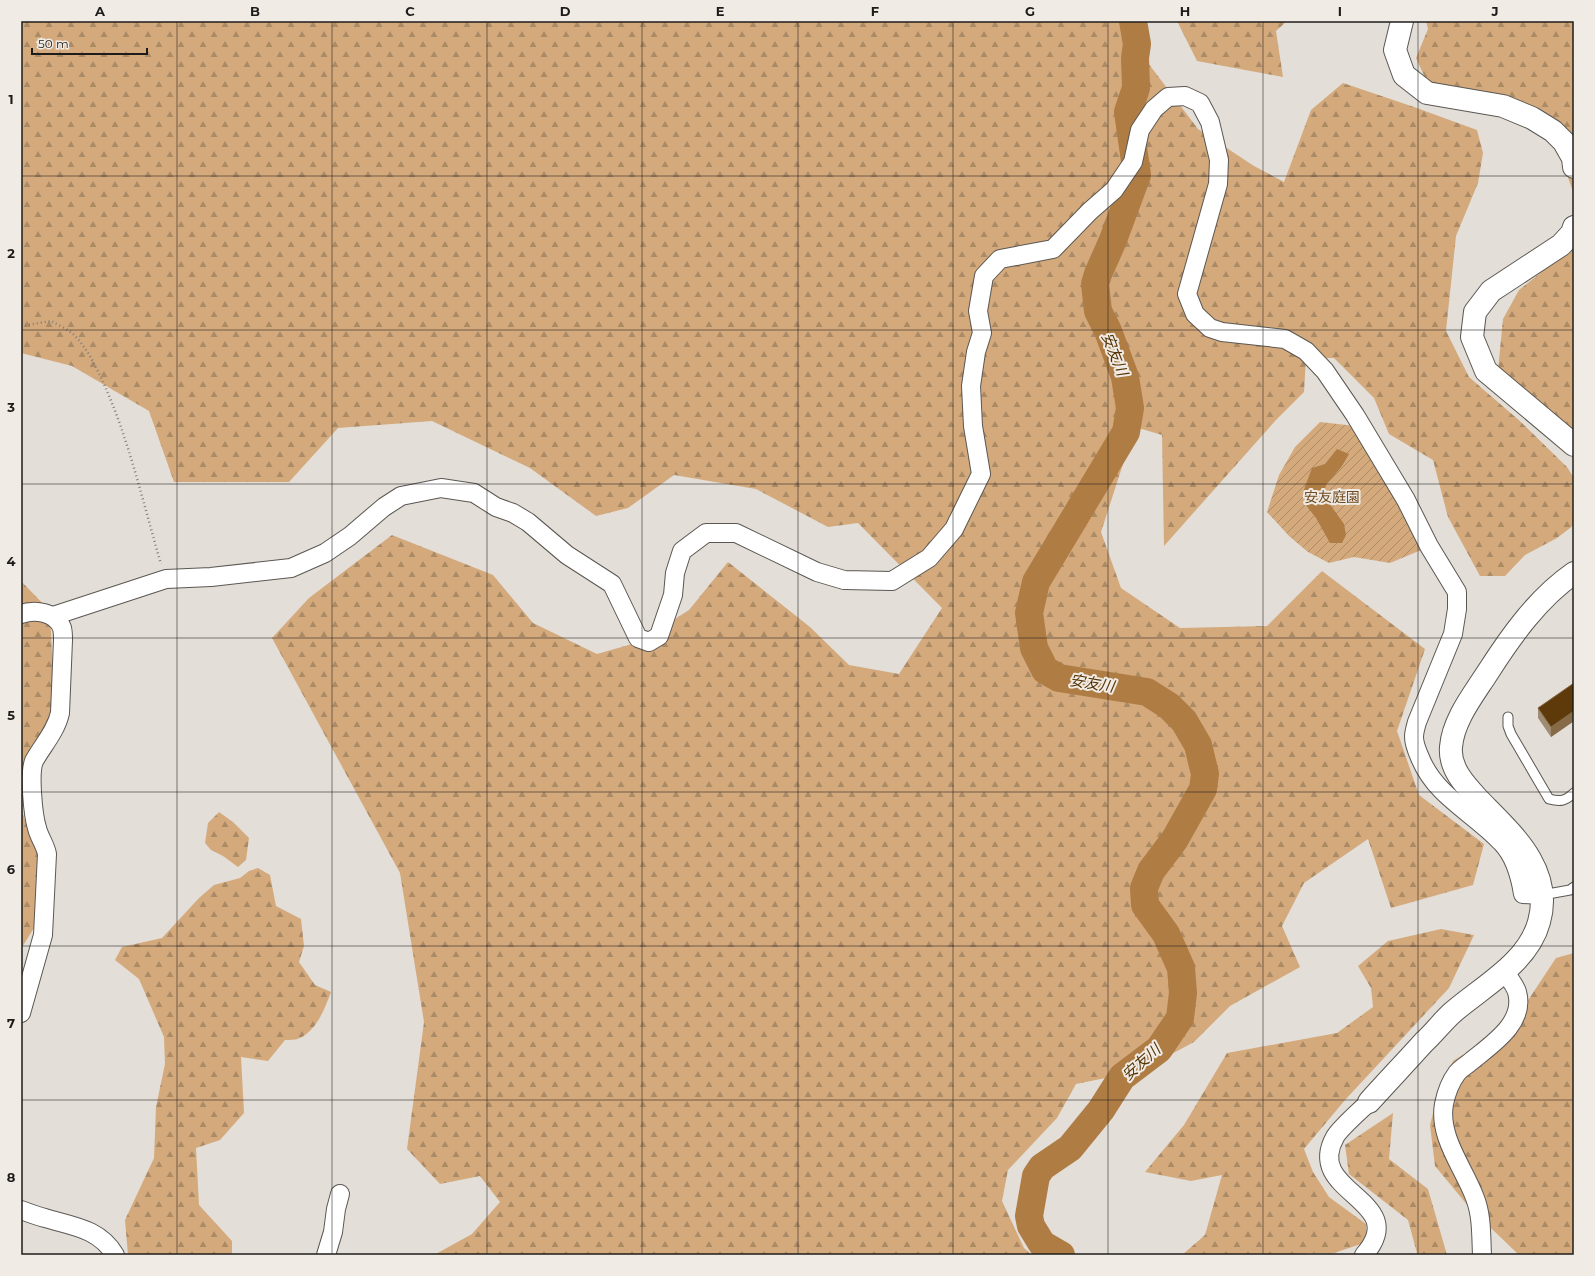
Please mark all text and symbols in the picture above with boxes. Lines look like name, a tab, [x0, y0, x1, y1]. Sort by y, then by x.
text: A	[94, 3, 106, 19]
text: B	[250, 3, 260, 19]
text: C	[405, 3, 415, 19]
text: D	[560, 3, 571, 19]
text: E	[716, 3, 725, 19]
text: F	[871, 3, 879, 19]
text: G	[1025, 3, 1035, 19]
text: H	[1180, 3, 1190, 19]
text: I	[1338, 3, 1342, 19]
text: J	[1490, 3, 1499, 19]
scale bar	[32, 30, 147, 56]
text: 50 m	[38, 36, 69, 51]
text: 1	[8, 91, 14, 107]
text: 2	[7, 245, 15, 261]
water label: 安友川	[1098, 330, 1133, 380]
text: 3	[6, 399, 15, 415]
park label: 安友庭園	[1304, 488, 1360, 506]
text: 4	[7, 553, 16, 569]
water label: 安友川	[1068, 670, 1118, 696]
text: 5	[7, 707, 15, 723]
text: 6	[7, 861, 16, 877]
text: 7	[7, 1015, 15, 1031]
water label: 安友川	[1118, 1039, 1166, 1084]
text: 8	[7, 1169, 16, 1185]

